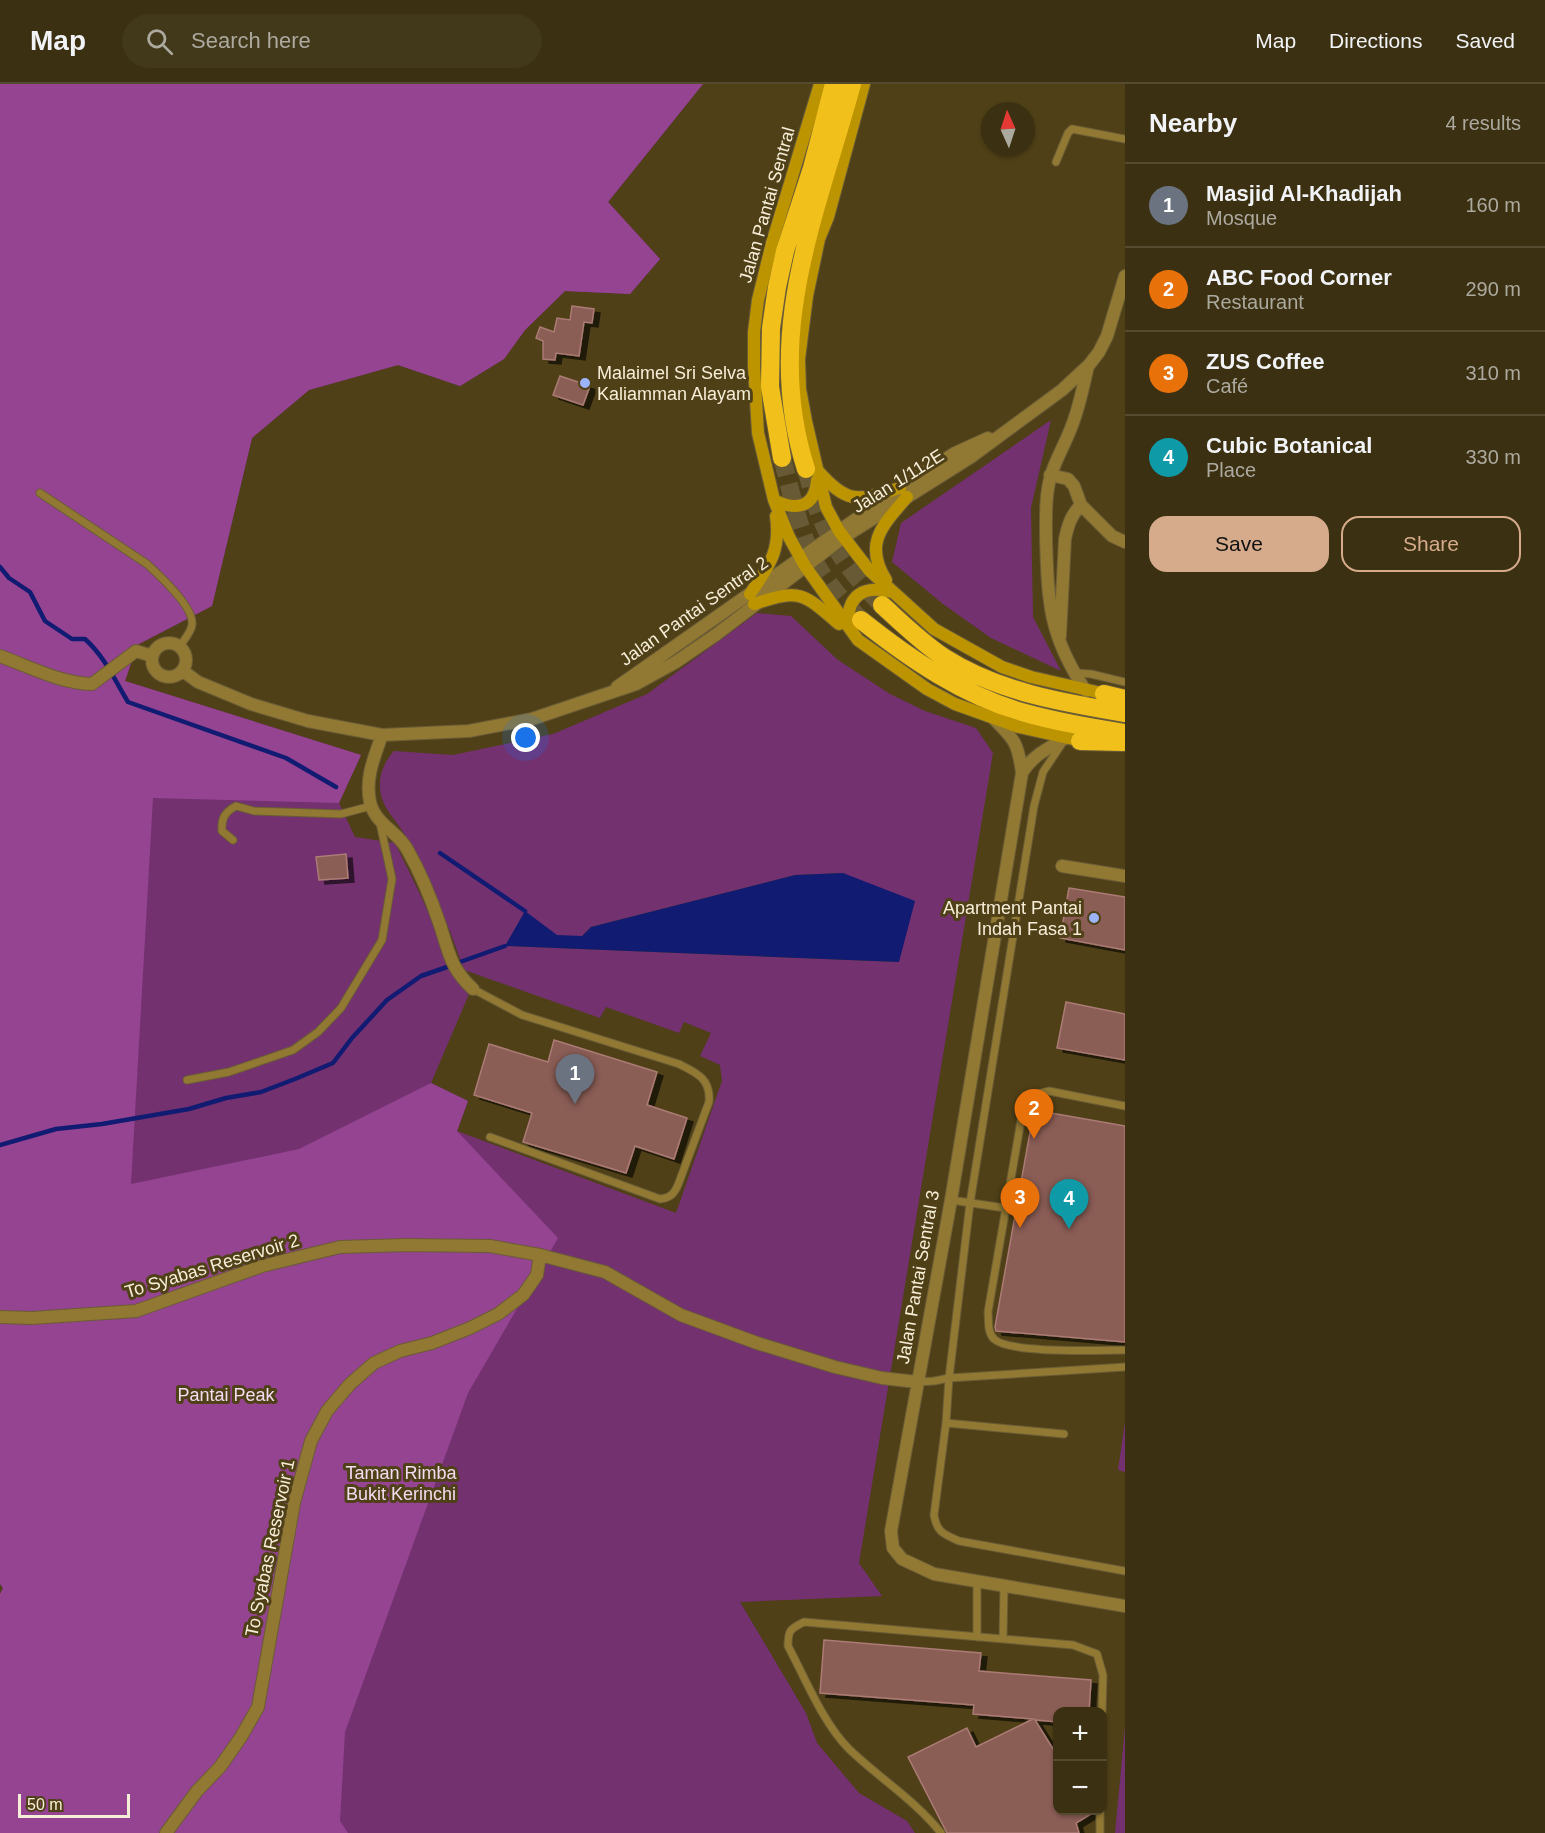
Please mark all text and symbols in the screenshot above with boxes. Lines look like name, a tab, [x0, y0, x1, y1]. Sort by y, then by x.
search box	[122, 14, 542, 68]
text: Map	[30, 25, 86, 56]
icon: search	[143, 25, 176, 58]
text: Search here	[191, 28, 311, 53]
text: Map	[1255, 29, 1296, 52]
text: Directions	[1329, 29, 1422, 52]
text: Saved	[1455, 29, 1515, 52]
north arrow	[981, 102, 1035, 156]
text: Nearby	[1149, 108, 1237, 138]
text: 4 results	[1445, 112, 1521, 134]
street label: Jalan Pantai Sentral	[735, 125, 799, 285]
text: Masjid Al-Khadijah	[1206, 181, 1402, 206]
text: 1	[1163, 194, 1174, 216]
text: 160 m	[1465, 194, 1521, 216]
text: Mosque	[1206, 207, 1277, 229]
text: ABC Food Corner	[1206, 265, 1392, 290]
text: 2	[1163, 278, 1174, 300]
text: 290 m	[1465, 278, 1521, 300]
text: Restaurant	[1206, 291, 1304, 313]
text: ZUS Coffee	[1206, 349, 1325, 374]
text: 3	[1163, 362, 1174, 384]
text: 310 m	[1465, 362, 1521, 384]
place label: Malaimel Sri Selva Kaliamman Alayam	[597, 363, 751, 404]
text: Café	[1206, 375, 1248, 397]
marker: Malaimel Sri Selva Kaliamman Alayam	[578, 376, 592, 390]
text: Cubic Botanical	[1206, 433, 1372, 458]
street label: Jalan 1/112E	[849, 445, 947, 517]
text: 4	[1163, 446, 1174, 468]
text: 330 m	[1465, 446, 1521, 468]
text: Place	[1206, 459, 1256, 481]
button: Save	[1149, 516, 1329, 572]
button: Share	[1341, 516, 1521, 572]
street label: Jalan Pantai Sentral 2	[616, 552, 772, 670]
your location	[511, 723, 540, 752]
place label: Apartment Pantai Indah Fasa 1	[943, 898, 1082, 939]
marker: Apartment Pantai Indah Fasa 1	[1087, 911, 1101, 925]
pin: 1	[556, 1054, 594, 1104]
pin: 2	[1014, 1090, 1054, 1139]
pin: 3	[1000, 1178, 1040, 1228]
pin: 4	[1050, 1180, 1088, 1229]
street label: Jalan Pantai Sentral 3	[893, 1189, 943, 1365]
street label: To Syabas Reservoir 2	[122, 1230, 302, 1302]
park label: Pantai Peak	[177, 1385, 276, 1405]
street label: To Syabas Reservoir 1	[241, 1457, 299, 1639]
park label: Taman Rimba Bukit Kerinchi	[345, 1463, 458, 1504]
map controls	[1053, 1707, 1107, 1815]
button: +	[1053, 1707, 1107, 1761]
button: −	[1053, 1761, 1107, 1815]
scale bar	[18, 1791, 130, 1818]
text: 50 m	[27, 1796, 63, 1813]

